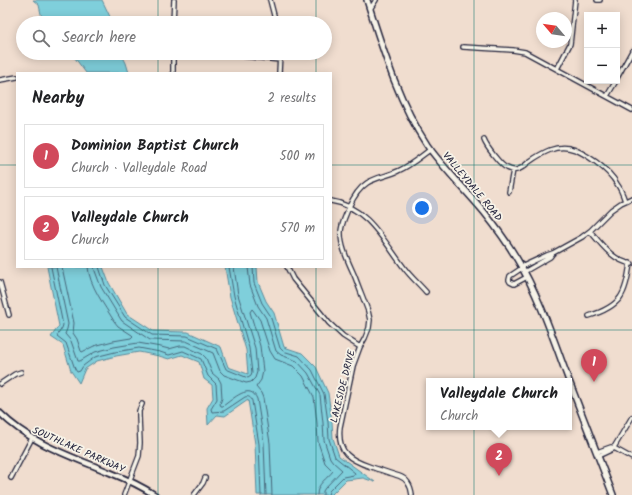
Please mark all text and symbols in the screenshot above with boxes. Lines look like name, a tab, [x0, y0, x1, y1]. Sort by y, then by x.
north arrow	[536, 12, 572, 48]
map controls	[584, 12, 620, 84]
button: +	[584, 12, 620, 48]
search box	[16, 16, 332, 60]
text: Search here	[62, 26, 136, 50]
icon: search	[30, 27, 52, 49]
button: −	[584, 48, 620, 84]
text: Nearby	[32, 85, 84, 112]
text: 2 results	[268, 88, 316, 109]
text: Dominion Baptist Church	[71, 134, 239, 158]
text: 1	[44, 146, 48, 167]
text: 500 m	[279, 146, 315, 167]
street label: VALLEYDALE ROAD	[438, 148, 506, 225]
text: Church · Valleydale Road	[71, 158, 207, 179]
your location	[412, 198, 432, 218]
text: Valleydale Church	[71, 206, 189, 230]
text: 2	[42, 218, 50, 239]
text: 570 m	[280, 218, 315, 239]
text: Church	[71, 230, 109, 251]
street label: LAKESIDE DRIVE	[326, 347, 360, 424]
pin: 1	[581, 349, 607, 382]
popup	[426, 378, 572, 430]
text: Valleydale Church	[440, 382, 558, 406]
text: Church	[440, 406, 478, 427]
street label: SOUTHLAKE PARKWAY	[30, 422, 129, 478]
pin: 2	[486, 443, 512, 476]

